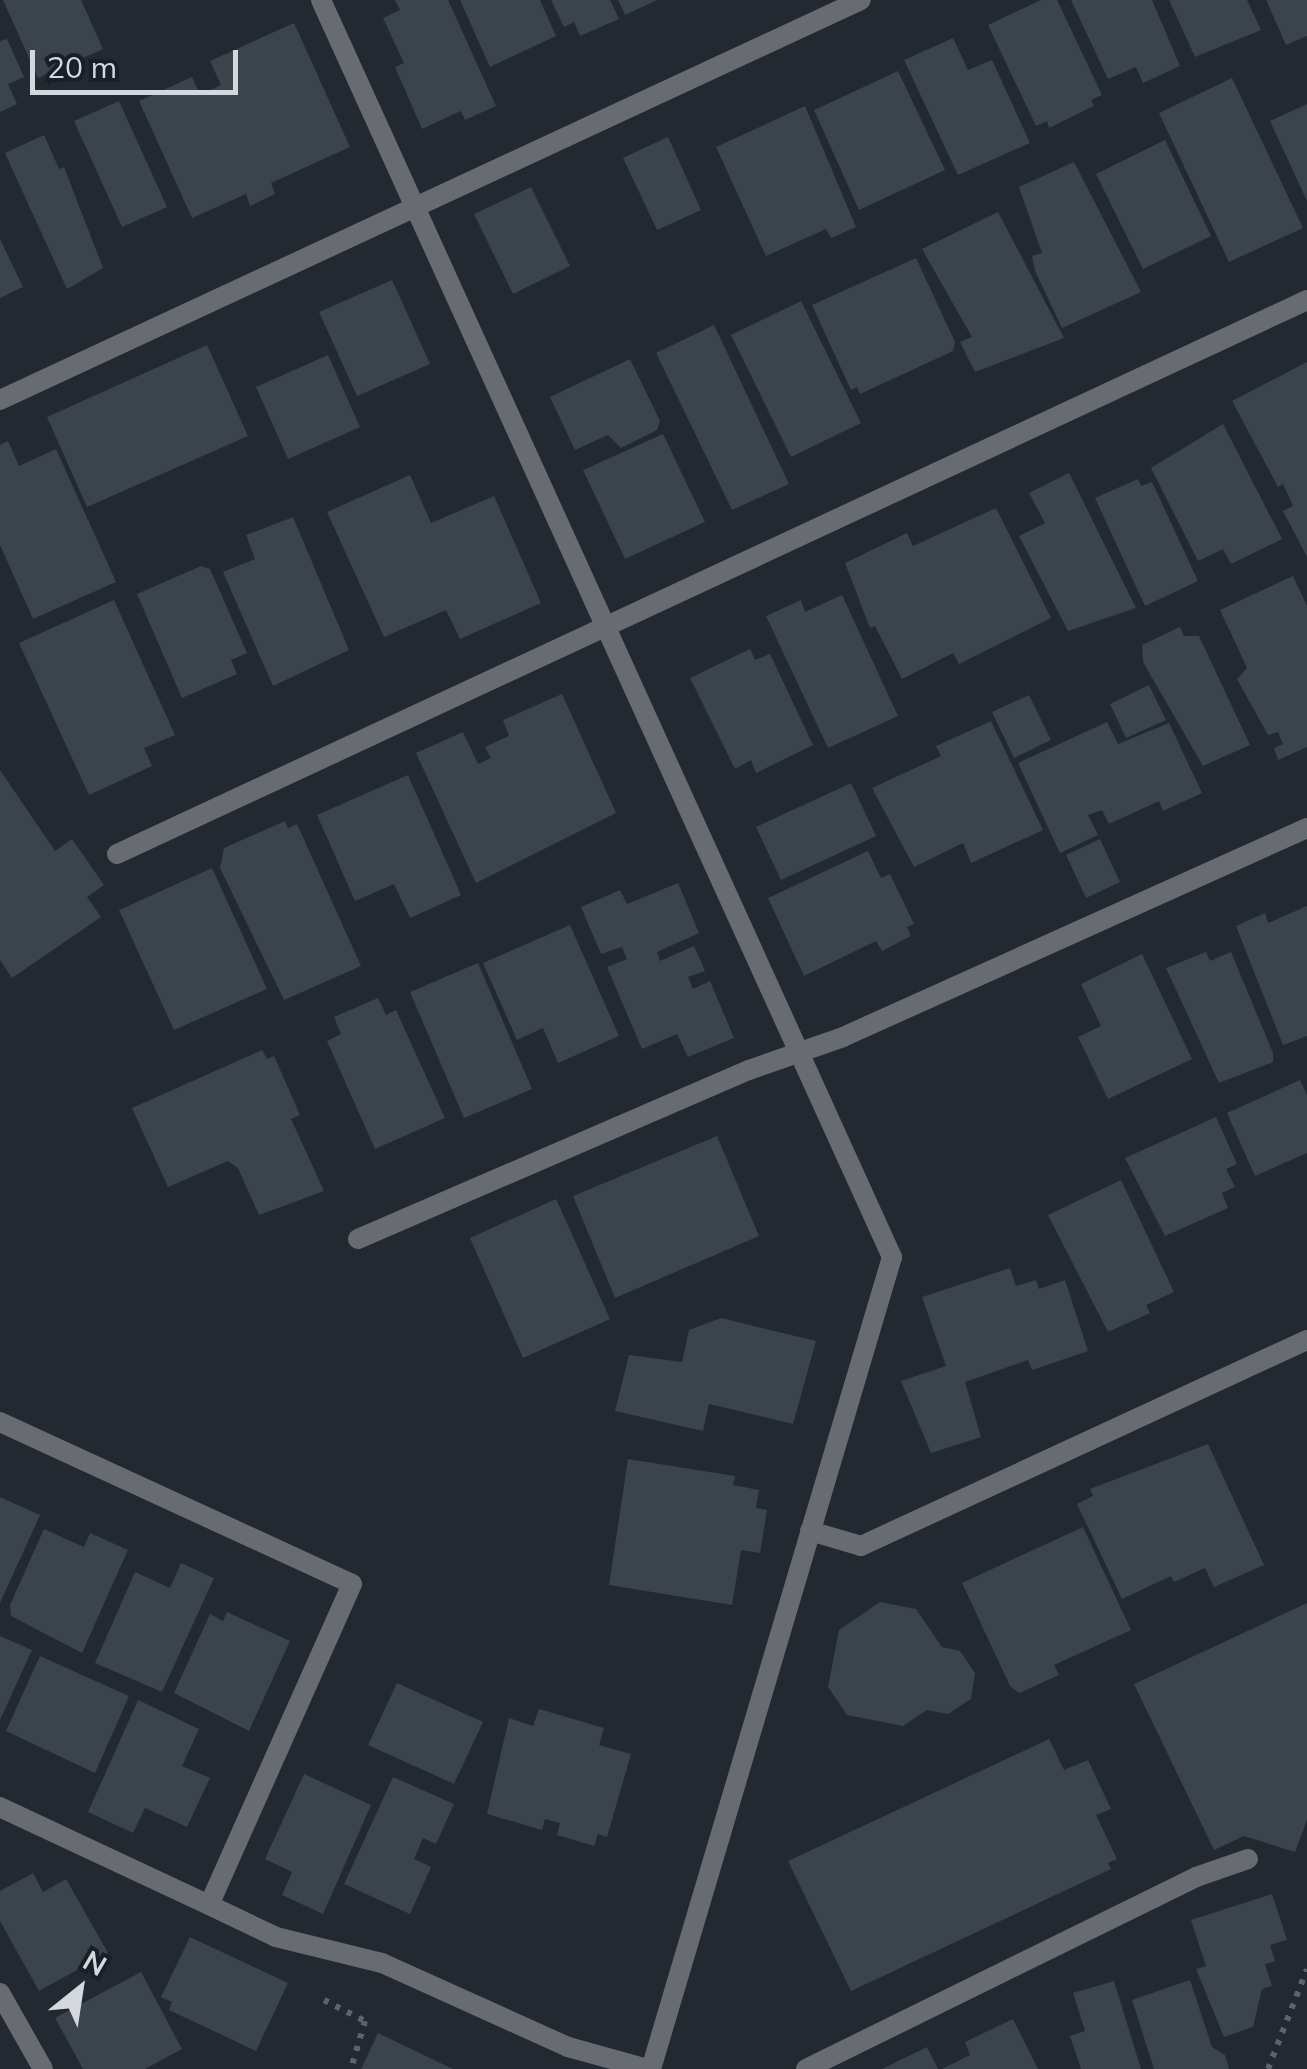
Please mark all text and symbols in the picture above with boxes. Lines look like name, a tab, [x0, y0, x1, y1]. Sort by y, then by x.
scale bar	[35, 30, 242, 92]
text: 20 m	[47, 48, 117, 86]
north arrow	[30, 1939, 130, 2039]
text: N	[77, 1942, 113, 1983]

